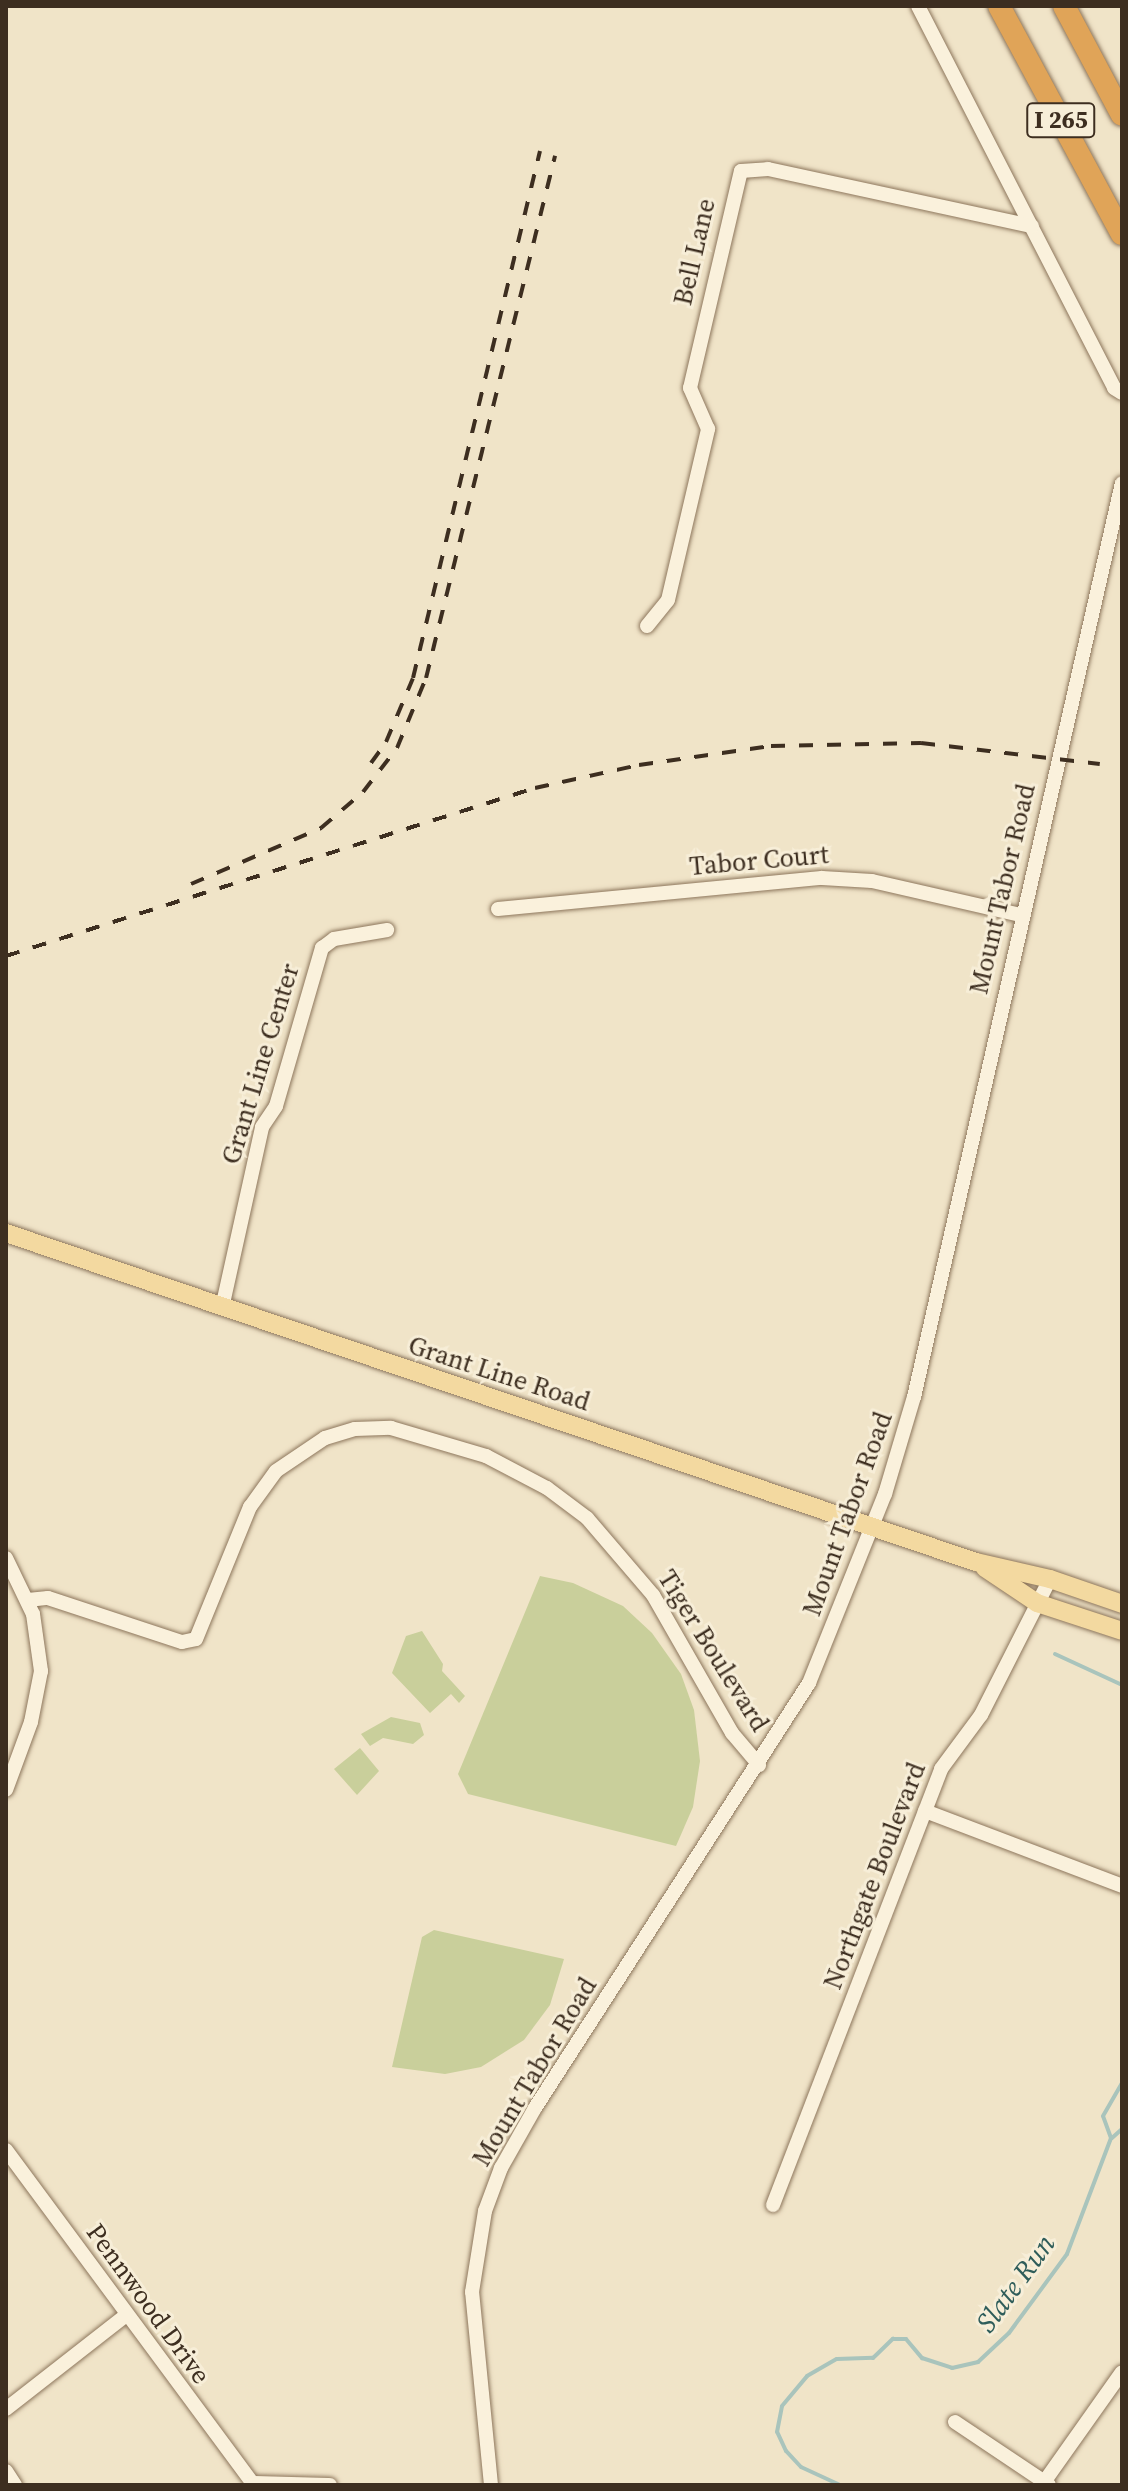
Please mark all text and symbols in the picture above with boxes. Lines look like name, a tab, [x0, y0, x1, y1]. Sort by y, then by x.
road number: I 265	[1025, 100, 1097, 140]
street label: Bell Lane	[668, 196, 722, 308]
street label: Mount Tabor Road	[964, 781, 1042, 997]
street label: Tabor Court	[688, 839, 830, 883]
street label: Grant Line Center	[216, 960, 306, 1168]
street label: Grant Line Road	[404, 1330, 594, 1418]
street label: Mount Tabor Road	[797, 1407, 899, 1621]
street label: Tiger Boulevard	[651, 1564, 775, 1738]
street label: Northgate Boulevard	[817, 1758, 933, 1994]
street label: Mount Tabor Road	[466, 1972, 604, 2172]
street label: Pennwood Drive	[79, 2218, 217, 2390]
water label: Slate Run	[968, 2228, 1062, 2338]

